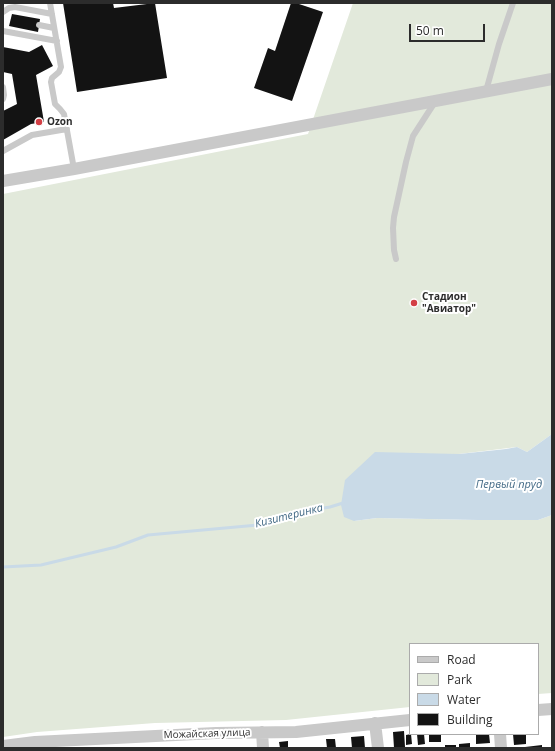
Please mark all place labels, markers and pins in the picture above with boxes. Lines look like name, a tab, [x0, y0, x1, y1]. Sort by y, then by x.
place label: Ozon	[47, 116, 73, 128]
marker: Ozon	[34, 117, 44, 127]
place label: Стадион "Авиатор"	[422, 291, 476, 314]
marker: Стадион "Авиатор"	[409, 298, 419, 308]

